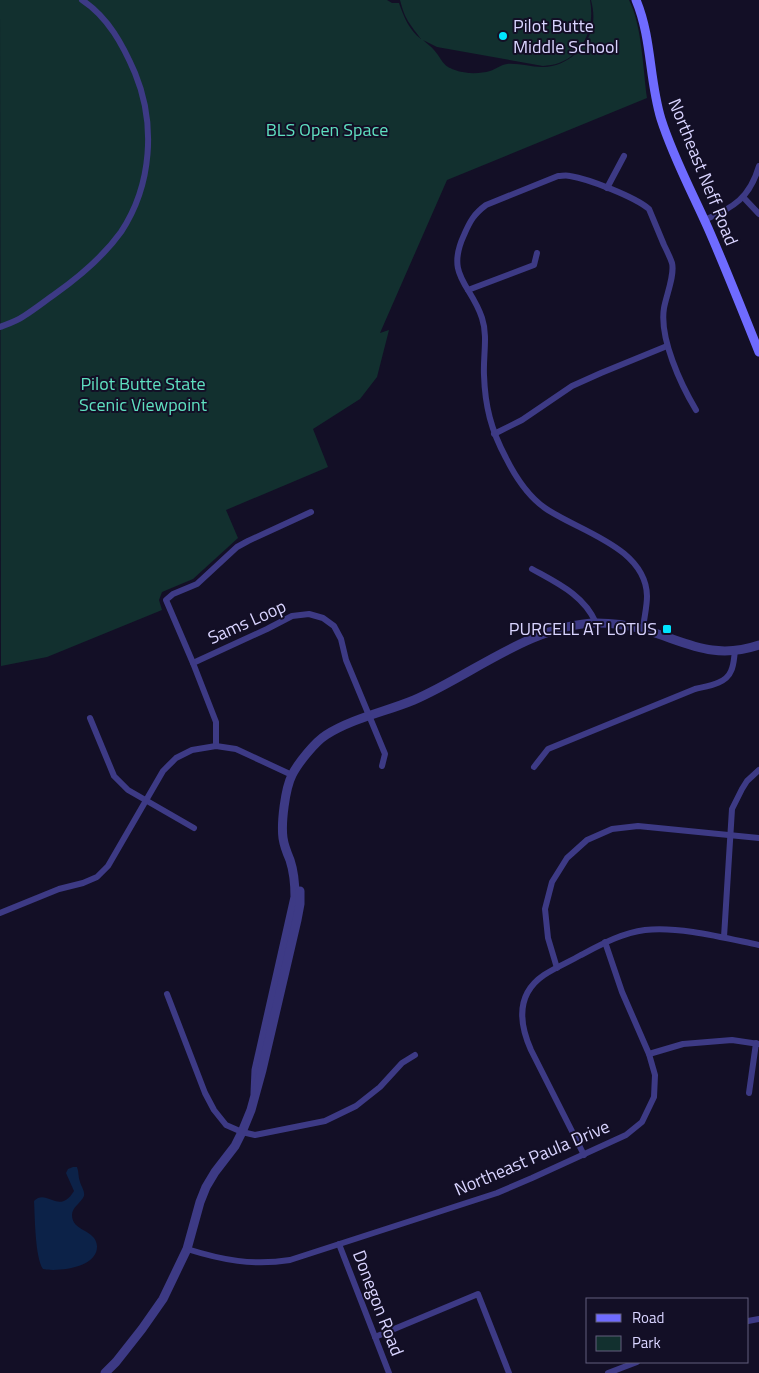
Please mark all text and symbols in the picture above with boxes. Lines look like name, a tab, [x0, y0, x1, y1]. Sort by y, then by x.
place label: Pilot Butte Middle School	[513, 12, 619, 60]
marker: Pilot Butte Middle School	[497, 30, 509, 42]
street label: Northeast Neff Road	[662, 94, 745, 249]
park label: BLS Open Space	[266, 116, 388, 143]
park label: Pilot Butte State Scenic Viewpoint	[79, 370, 208, 418]
street label: Sams Loop	[203, 592, 290, 651]
place label: PURCELL AT LOTUS	[509, 615, 657, 642]
marker: PURCELL AT LOTUS	[661, 623, 673, 635]
street label: Northeast Paula Drive	[450, 1113, 614, 1202]
street label: Donegon Road	[346, 1246, 411, 1360]
legend	[586, 1298, 749, 1363]
text: Road	[632, 1306, 664, 1329]
text: Park	[632, 1331, 661, 1354]

